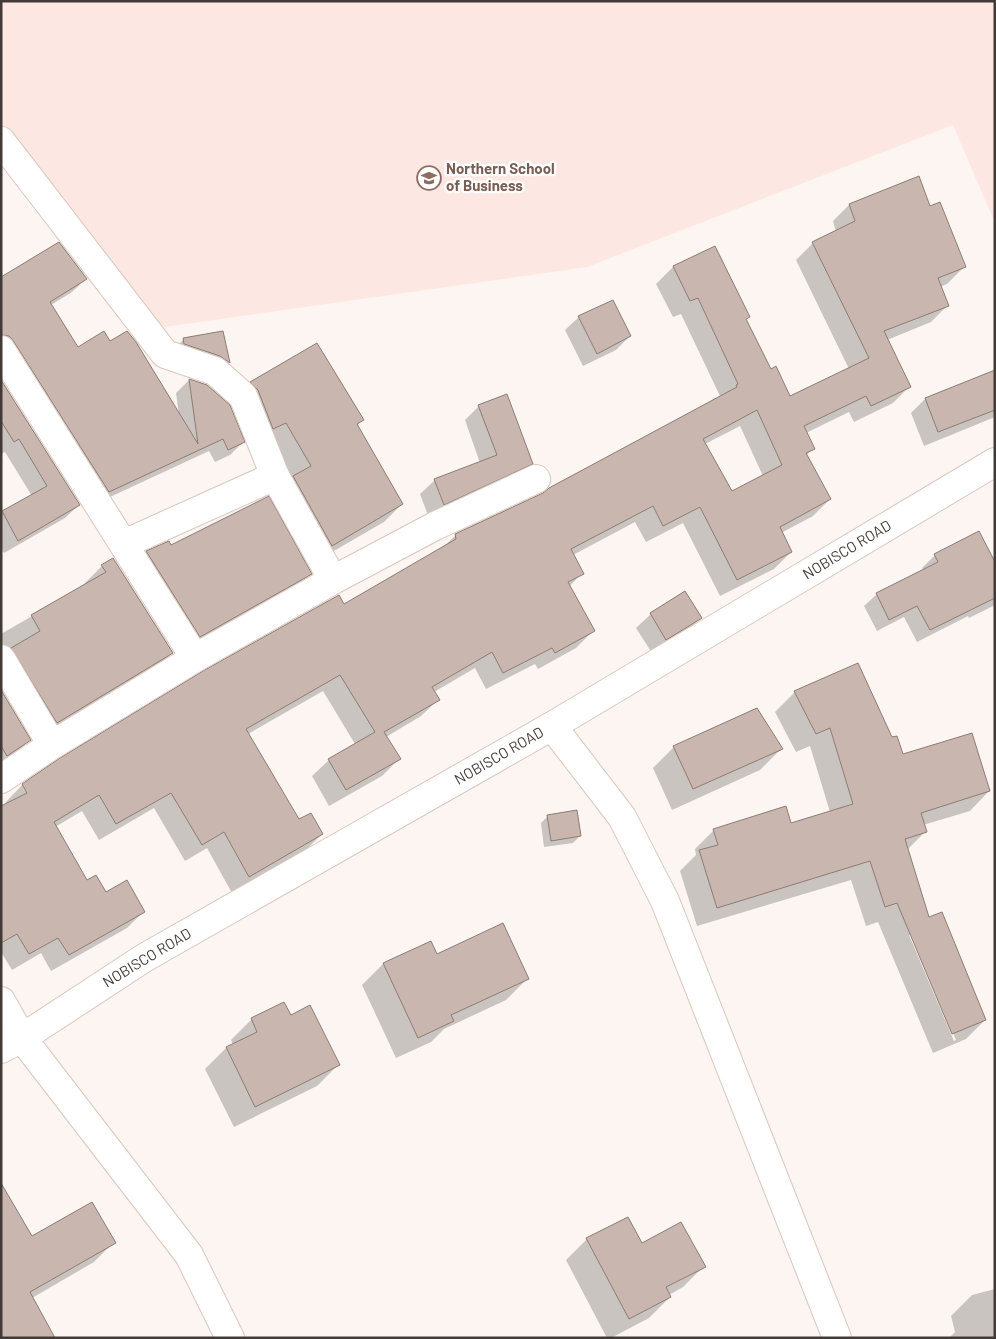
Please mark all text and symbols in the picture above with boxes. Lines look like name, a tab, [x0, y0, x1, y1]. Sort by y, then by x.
place label: Northern School of Business	[446, 159, 555, 194]
school or university icon: Northern School of Business	[416, 165, 442, 191]
street label: NOBISCO ROAD	[799, 516, 894, 583]
street label: NOBISCO ROAD	[451, 722, 546, 788]
street label: NOBISCO ROAD	[99, 924, 194, 991]

